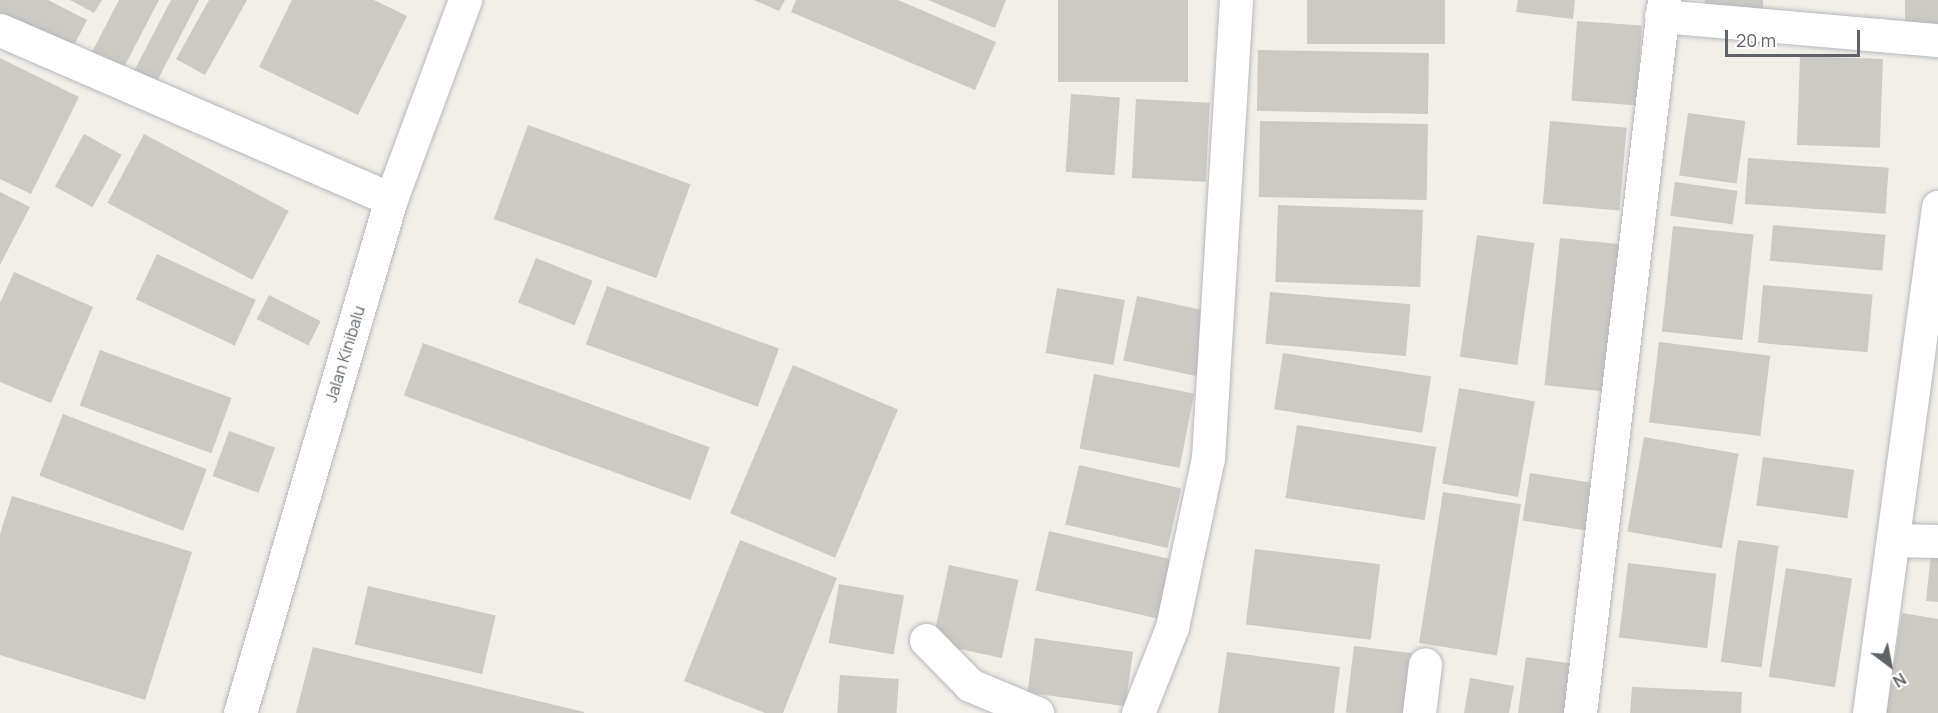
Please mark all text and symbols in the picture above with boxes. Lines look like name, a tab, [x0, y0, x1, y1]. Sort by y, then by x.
scale bar	[1728, 18, 1863, 56]
text: 20 m	[1736, 28, 1776, 52]
street label: Jalan Kinibalu	[321, 304, 369, 404]
north arrow	[1860, 635, 1920, 695]
text: N	[1889, 668, 1910, 693]

